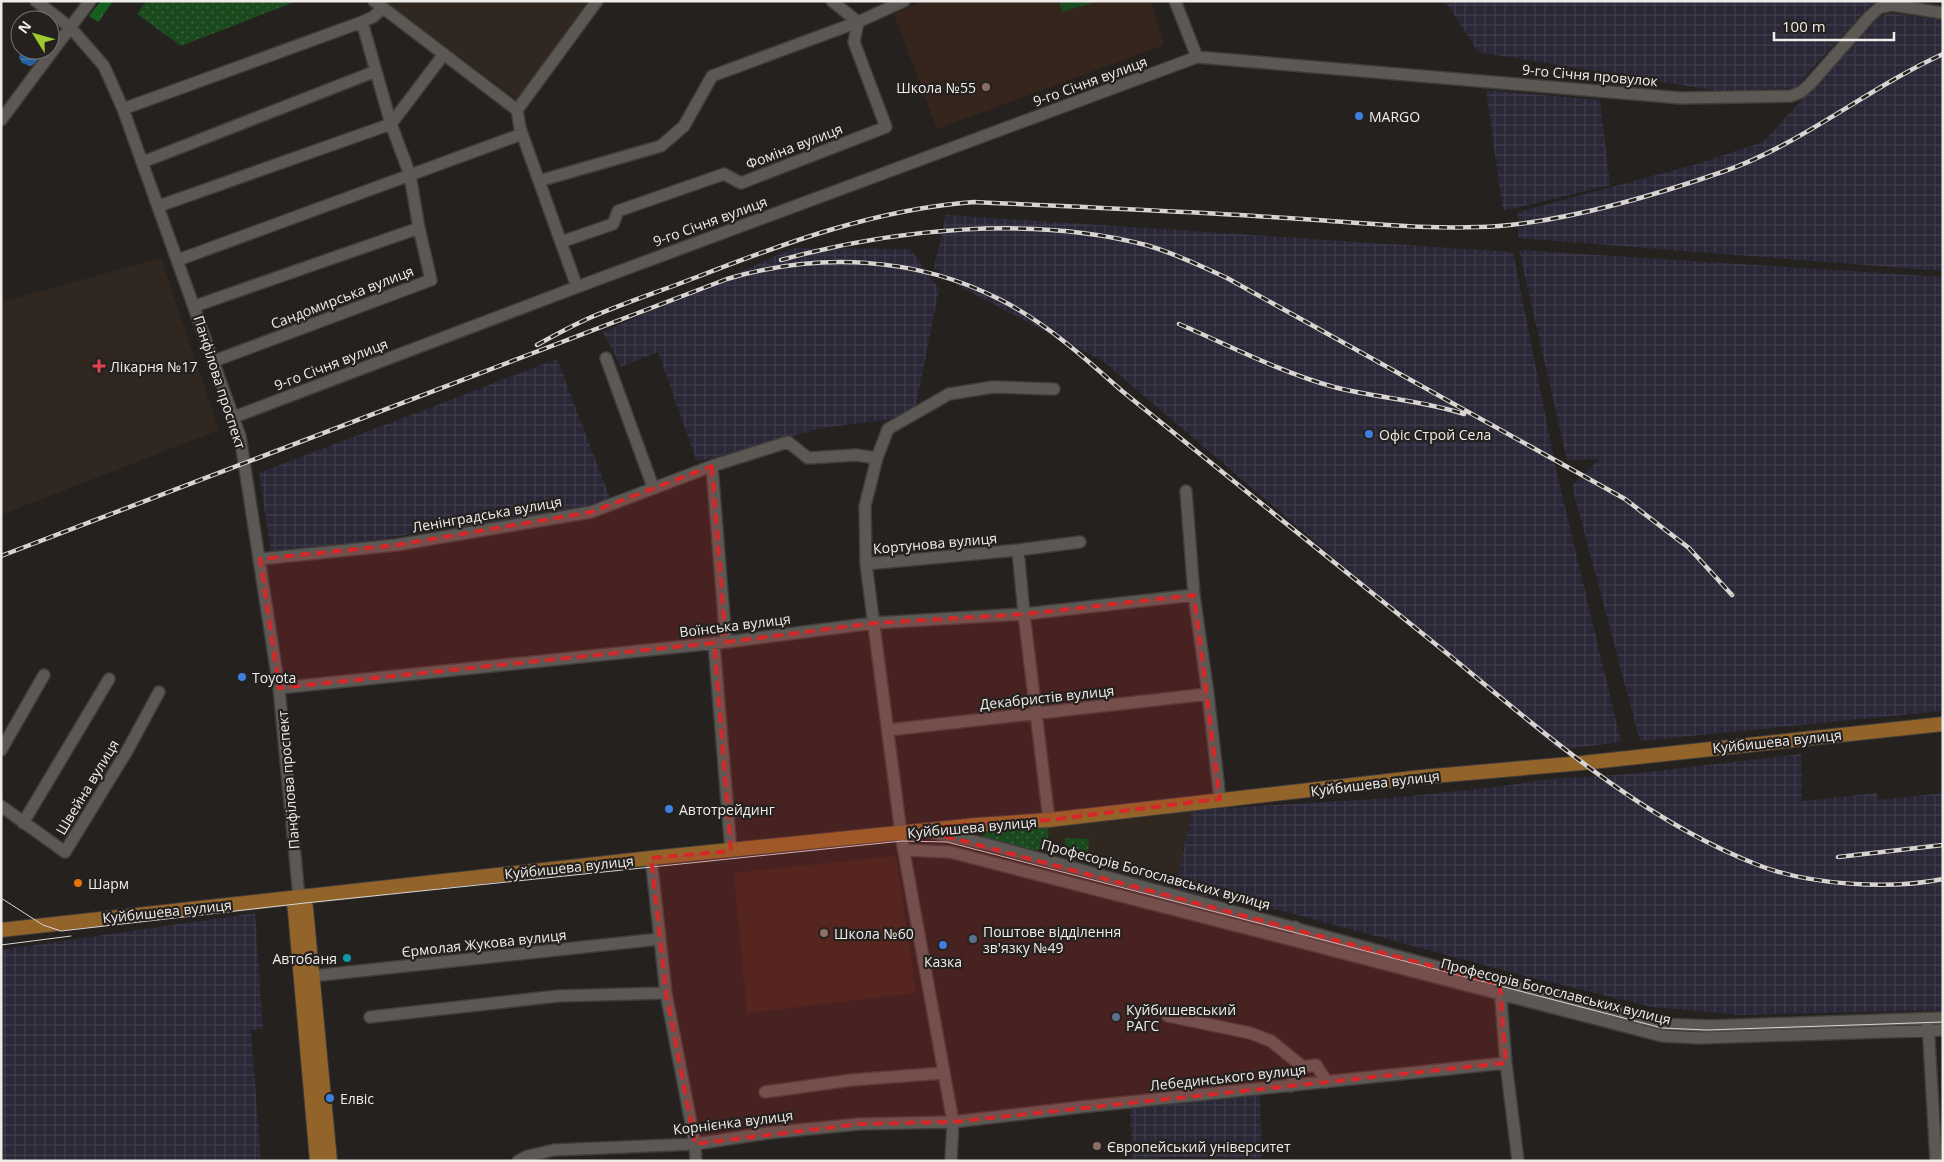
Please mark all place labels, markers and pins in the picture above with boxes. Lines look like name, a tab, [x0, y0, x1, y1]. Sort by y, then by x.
place label: Школа №55	[896, 78, 976, 97]
marker: Школа №55	[980, 81, 992, 93]
place label: MARGO	[1369, 107, 1420, 126]
marker: MARGO	[1353, 110, 1365, 122]
place label: Лікарня №17	[110, 357, 197, 376]
marker: Лікарня №17	[92, 359, 106, 373]
place label: Офіс Строй Села	[1379, 425, 1491, 444]
marker: Офіс Строй Села	[1363, 428, 1375, 440]
place label: Toyota	[252, 668, 296, 687]
marker: Toyota	[236, 671, 248, 683]
place label: Автотрейдинг	[679, 800, 775, 819]
marker: Автотрейдинг	[663, 803, 675, 815]
place label: Шарм	[88, 874, 129, 893]
marker: Шарм	[72, 877, 84, 889]
place label: Поштове відділення зв'язку №49	[983, 922, 1121, 957]
place label: Школа №60	[834, 924, 914, 943]
marker: Школа №60	[818, 927, 830, 939]
marker: Поштове відділення зв'язку №49	[967, 933, 979, 945]
marker: Казка	[937, 939, 949, 951]
place label: Автобаня	[272, 949, 337, 968]
marker: Автобаня	[341, 952, 353, 964]
place label: Казка	[924, 952, 962, 971]
place label: Куйбишевський РАГС	[1126, 1000, 1236, 1035]
marker: Куйбишевський РАГС	[1110, 1011, 1122, 1023]
place label: Елвіс	[340, 1089, 374, 1108]
marker: Елвіс	[324, 1092, 336, 1104]
place label: Європейський університет	[1107, 1137, 1291, 1156]
marker: Європейський університет	[1091, 1140, 1103, 1152]

